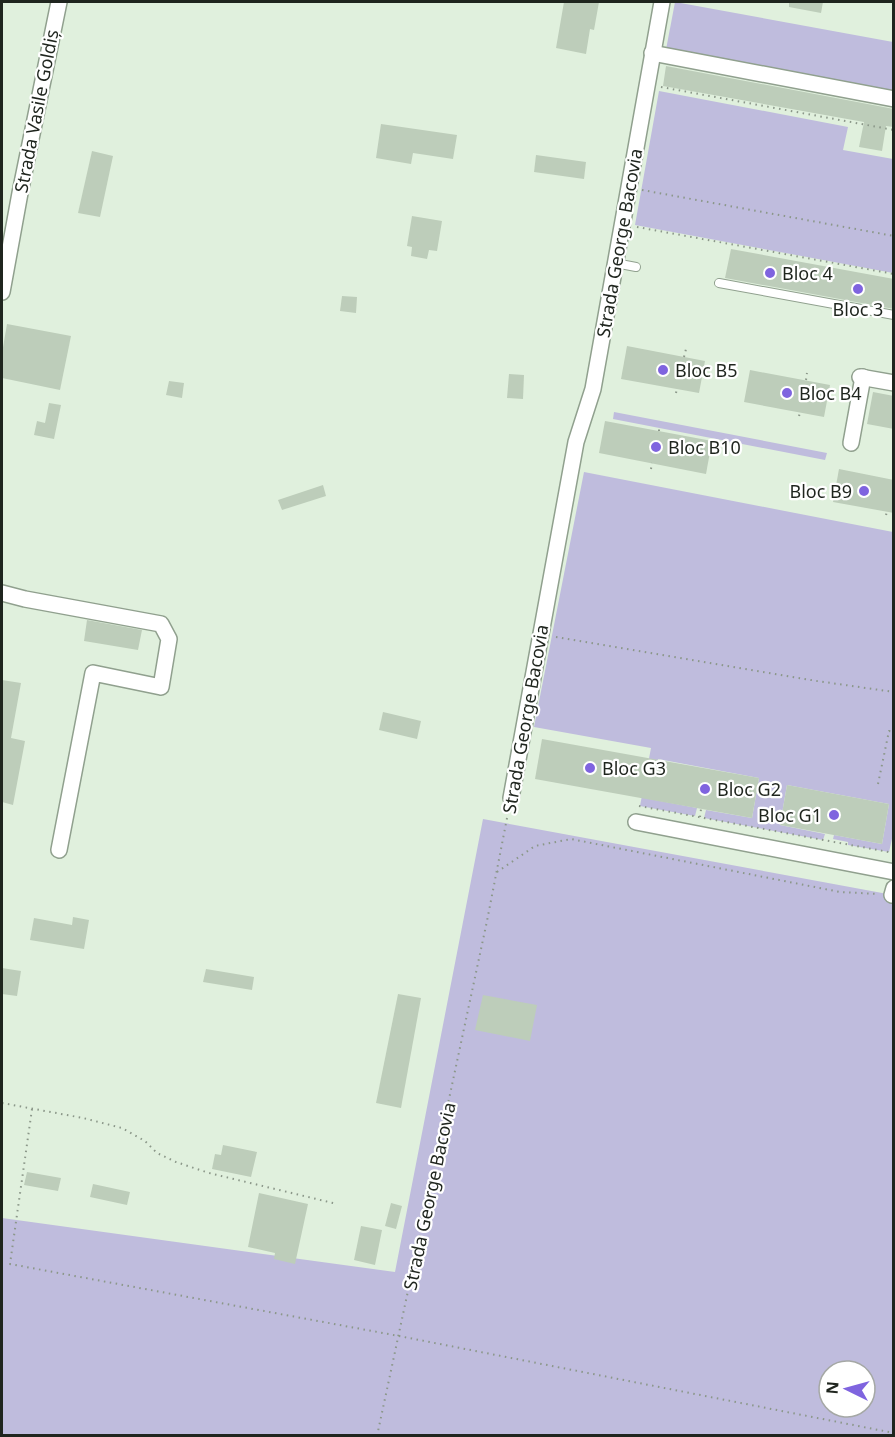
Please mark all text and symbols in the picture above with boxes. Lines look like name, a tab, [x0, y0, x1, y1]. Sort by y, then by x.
street label: Strada Vasile Goldiș	[8, 27, 64, 195]
street label: Strada George Bacovia	[591, 147, 647, 339]
place label: Bloc 4	[782, 261, 833, 285]
marker: Bloc 4	[763, 266, 777, 280]
marker: Bloc 3	[851, 282, 865, 296]
place label: Bloc 3	[833, 297, 883, 321]
place label: Bloc B5	[675, 358, 738, 382]
marker: Bloc B5	[656, 363, 670, 377]
place label: Bloc B4	[799, 381, 862, 405]
marker: Bloc B4	[780, 386, 794, 400]
place label: Bloc B10	[668, 435, 741, 459]
marker: Bloc B10	[649, 440, 663, 454]
place label: Bloc B9	[789, 479, 852, 503]
marker: Bloc B9	[857, 484, 871, 498]
street label: Strada George Bacovia	[497, 623, 553, 815]
place label: Bloc G3	[602, 756, 666, 780]
marker: Bloc G3	[583, 761, 597, 775]
place label: Bloc G2	[717, 777, 781, 801]
marker: Bloc G2	[698, 782, 712, 796]
place label: Bloc G1	[758, 803, 822, 827]
marker: Bloc G1	[827, 808, 841, 822]
street label: Strada George Bacovia	[397, 1100, 461, 1292]
north arrow	[817, 1359, 877, 1419]
text: N	[821, 1380, 844, 1395]

